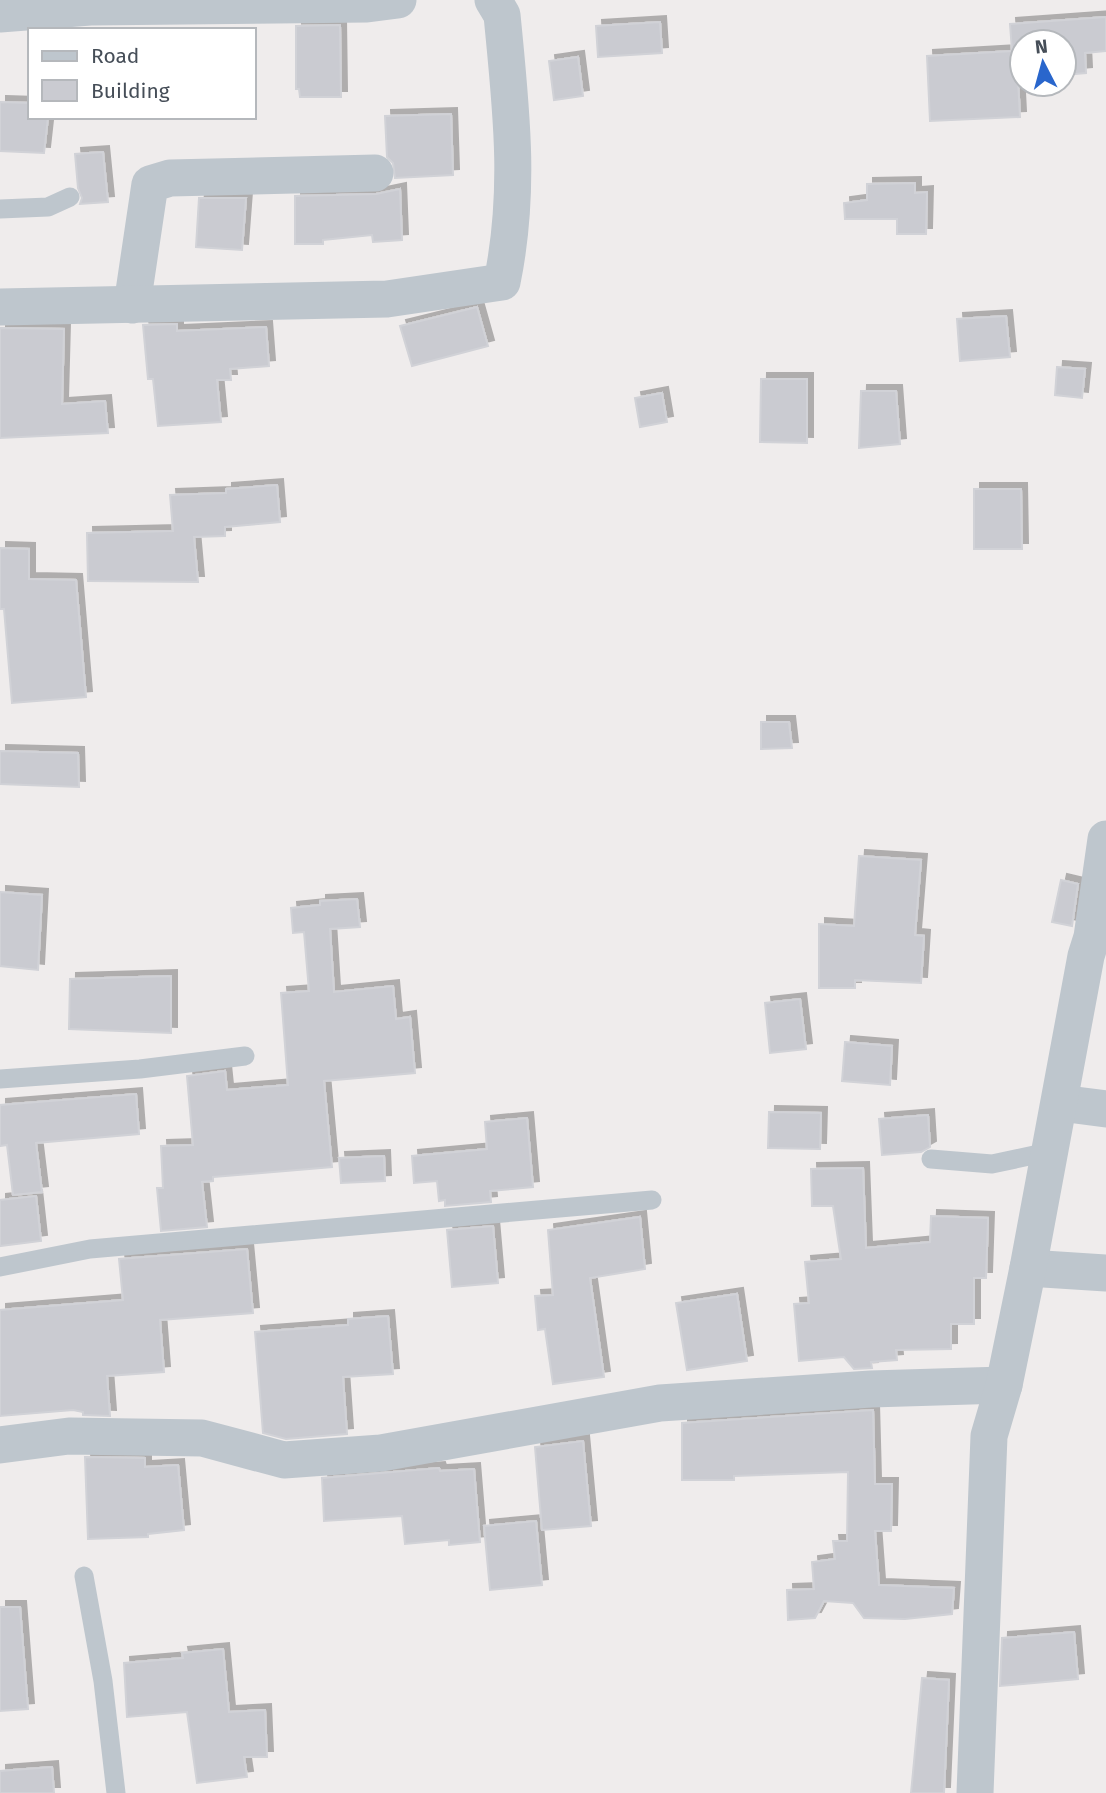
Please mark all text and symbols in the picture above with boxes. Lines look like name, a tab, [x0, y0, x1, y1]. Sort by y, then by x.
legend	[28, 28, 256, 119]
north arrow	[1008, 28, 1078, 98]
text: N	[1034, 34, 1049, 59]
text: Road	[91, 43, 139, 69]
text: Building	[91, 78, 170, 104]

